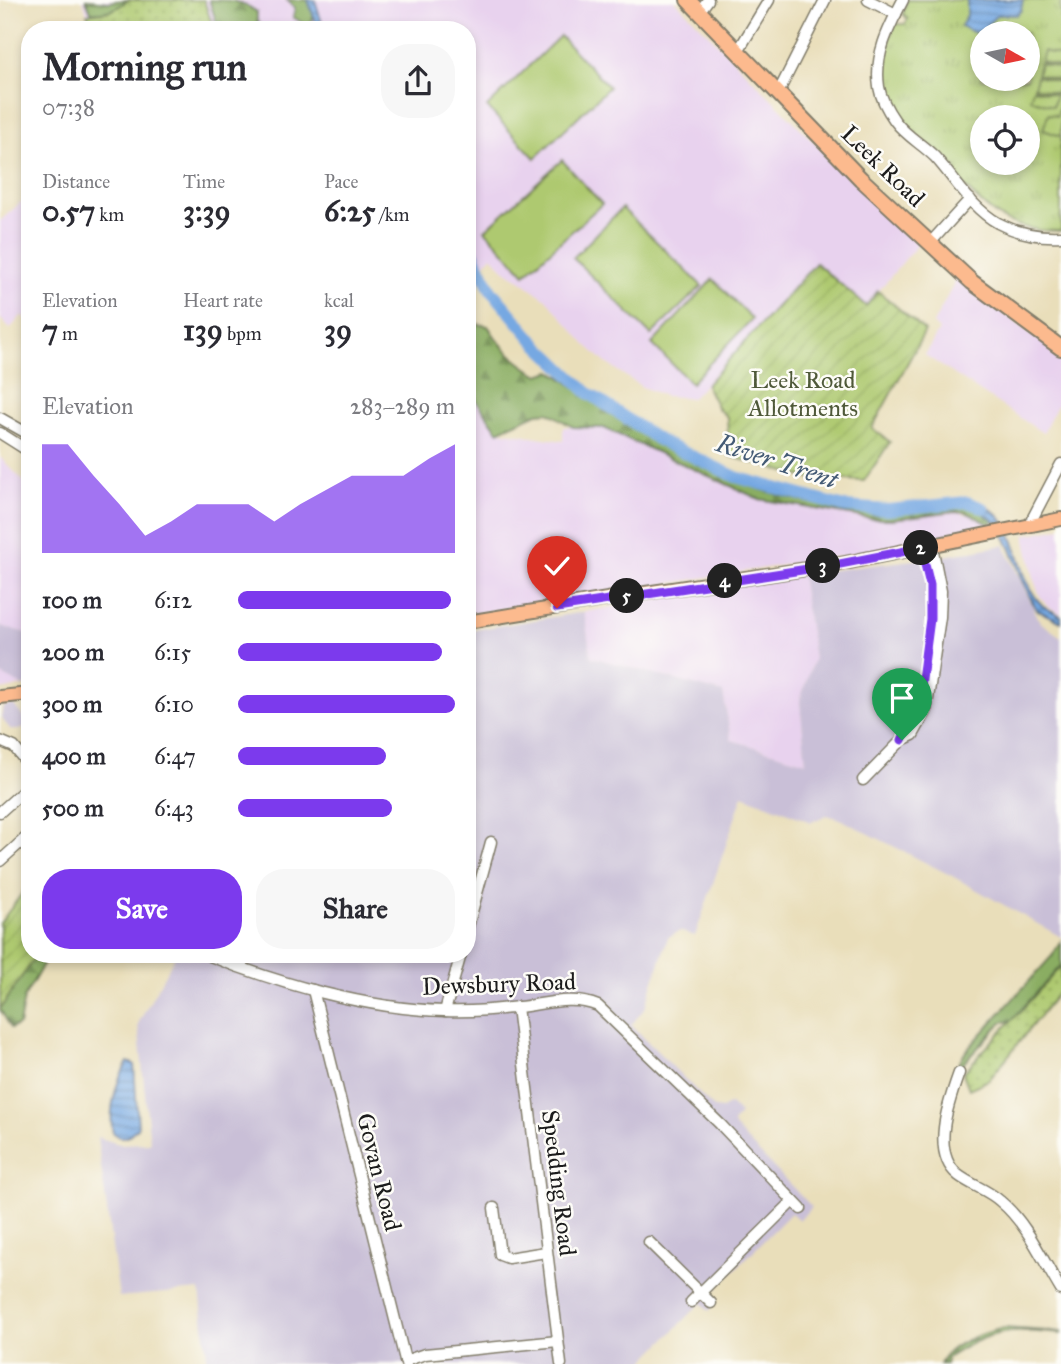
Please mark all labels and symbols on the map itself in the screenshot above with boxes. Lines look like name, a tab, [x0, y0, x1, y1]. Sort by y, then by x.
north arrow	[970, 21, 1040, 91]
street label: Leek Road	[835, 119, 931, 213]
park label: Leek Road Allotments	[747, 365, 858, 423]
water label: River Trent	[711, 426, 843, 496]
pin: 2	[904, 530, 939, 566]
pin	[527, 536, 587, 608]
pin: 3	[806, 548, 840, 584]
pin: 4	[708, 564, 742, 598]
pin: 5	[610, 578, 644, 614]
pin	[872, 668, 932, 740]
street label: Dewsbury Road	[421, 966, 577, 1002]
street label: Spedding Road	[535, 1108, 583, 1258]
street label: Govan Road	[350, 1110, 408, 1234]

